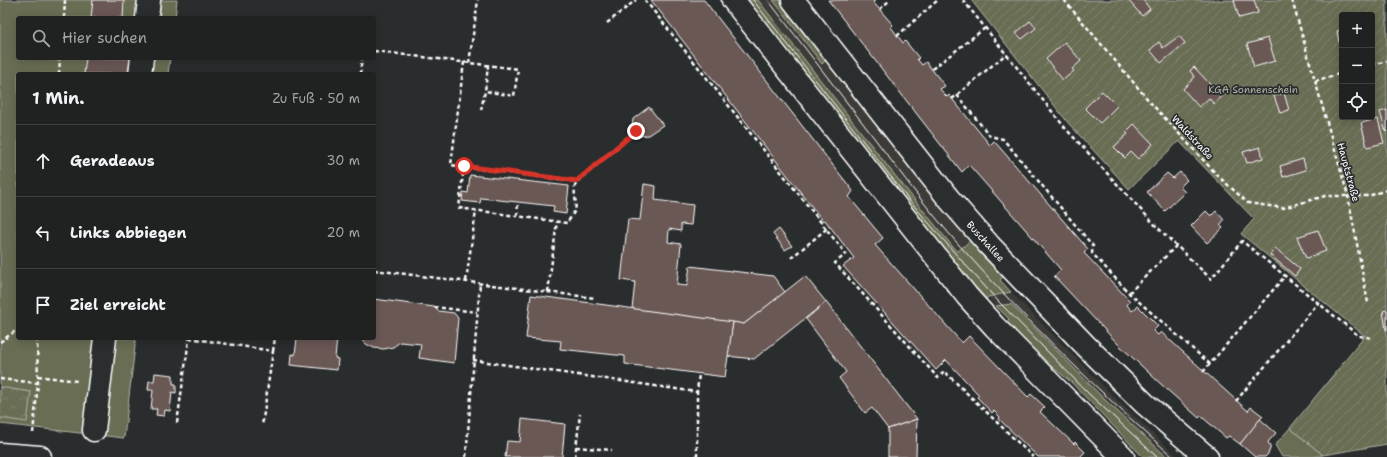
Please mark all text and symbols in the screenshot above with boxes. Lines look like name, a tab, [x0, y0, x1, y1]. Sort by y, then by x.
map controls	[1339, 12, 1375, 120]
button: +	[1339, 12, 1375, 48]
search box	[16, 16, 376, 60]
icon: search	[30, 27, 52, 49]
text: Hier suchen	[62, 28, 147, 48]
button: −	[1339, 48, 1375, 84]
park label: KGA Sonnenschein	[1208, 83, 1298, 96]
button: locate	[1339, 84, 1375, 120]
text: 1 Min.	[32, 87, 85, 109]
text: Zu Fuß · 50 m	[272, 90, 360, 107]
street label: Waldstraße	[1169, 112, 1217, 163]
route end	[627, 122, 645, 140]
street label: Hauptstraße	[1334, 141, 1363, 203]
icon: ahead	[32, 150, 54, 172]
text: Geradeaus	[70, 151, 155, 171]
text: 30 m	[326, 152, 360, 169]
route start	[455, 157, 473, 175]
street label: Buschallee	[964, 218, 1008, 265]
icon: left	[32, 222, 54, 244]
text: Links abbiegen	[70, 223, 186, 243]
text: 20 m	[327, 224, 360, 241]
icon: arrive	[32, 294, 54, 316]
text: Ziel erreicht	[70, 295, 166, 315]

